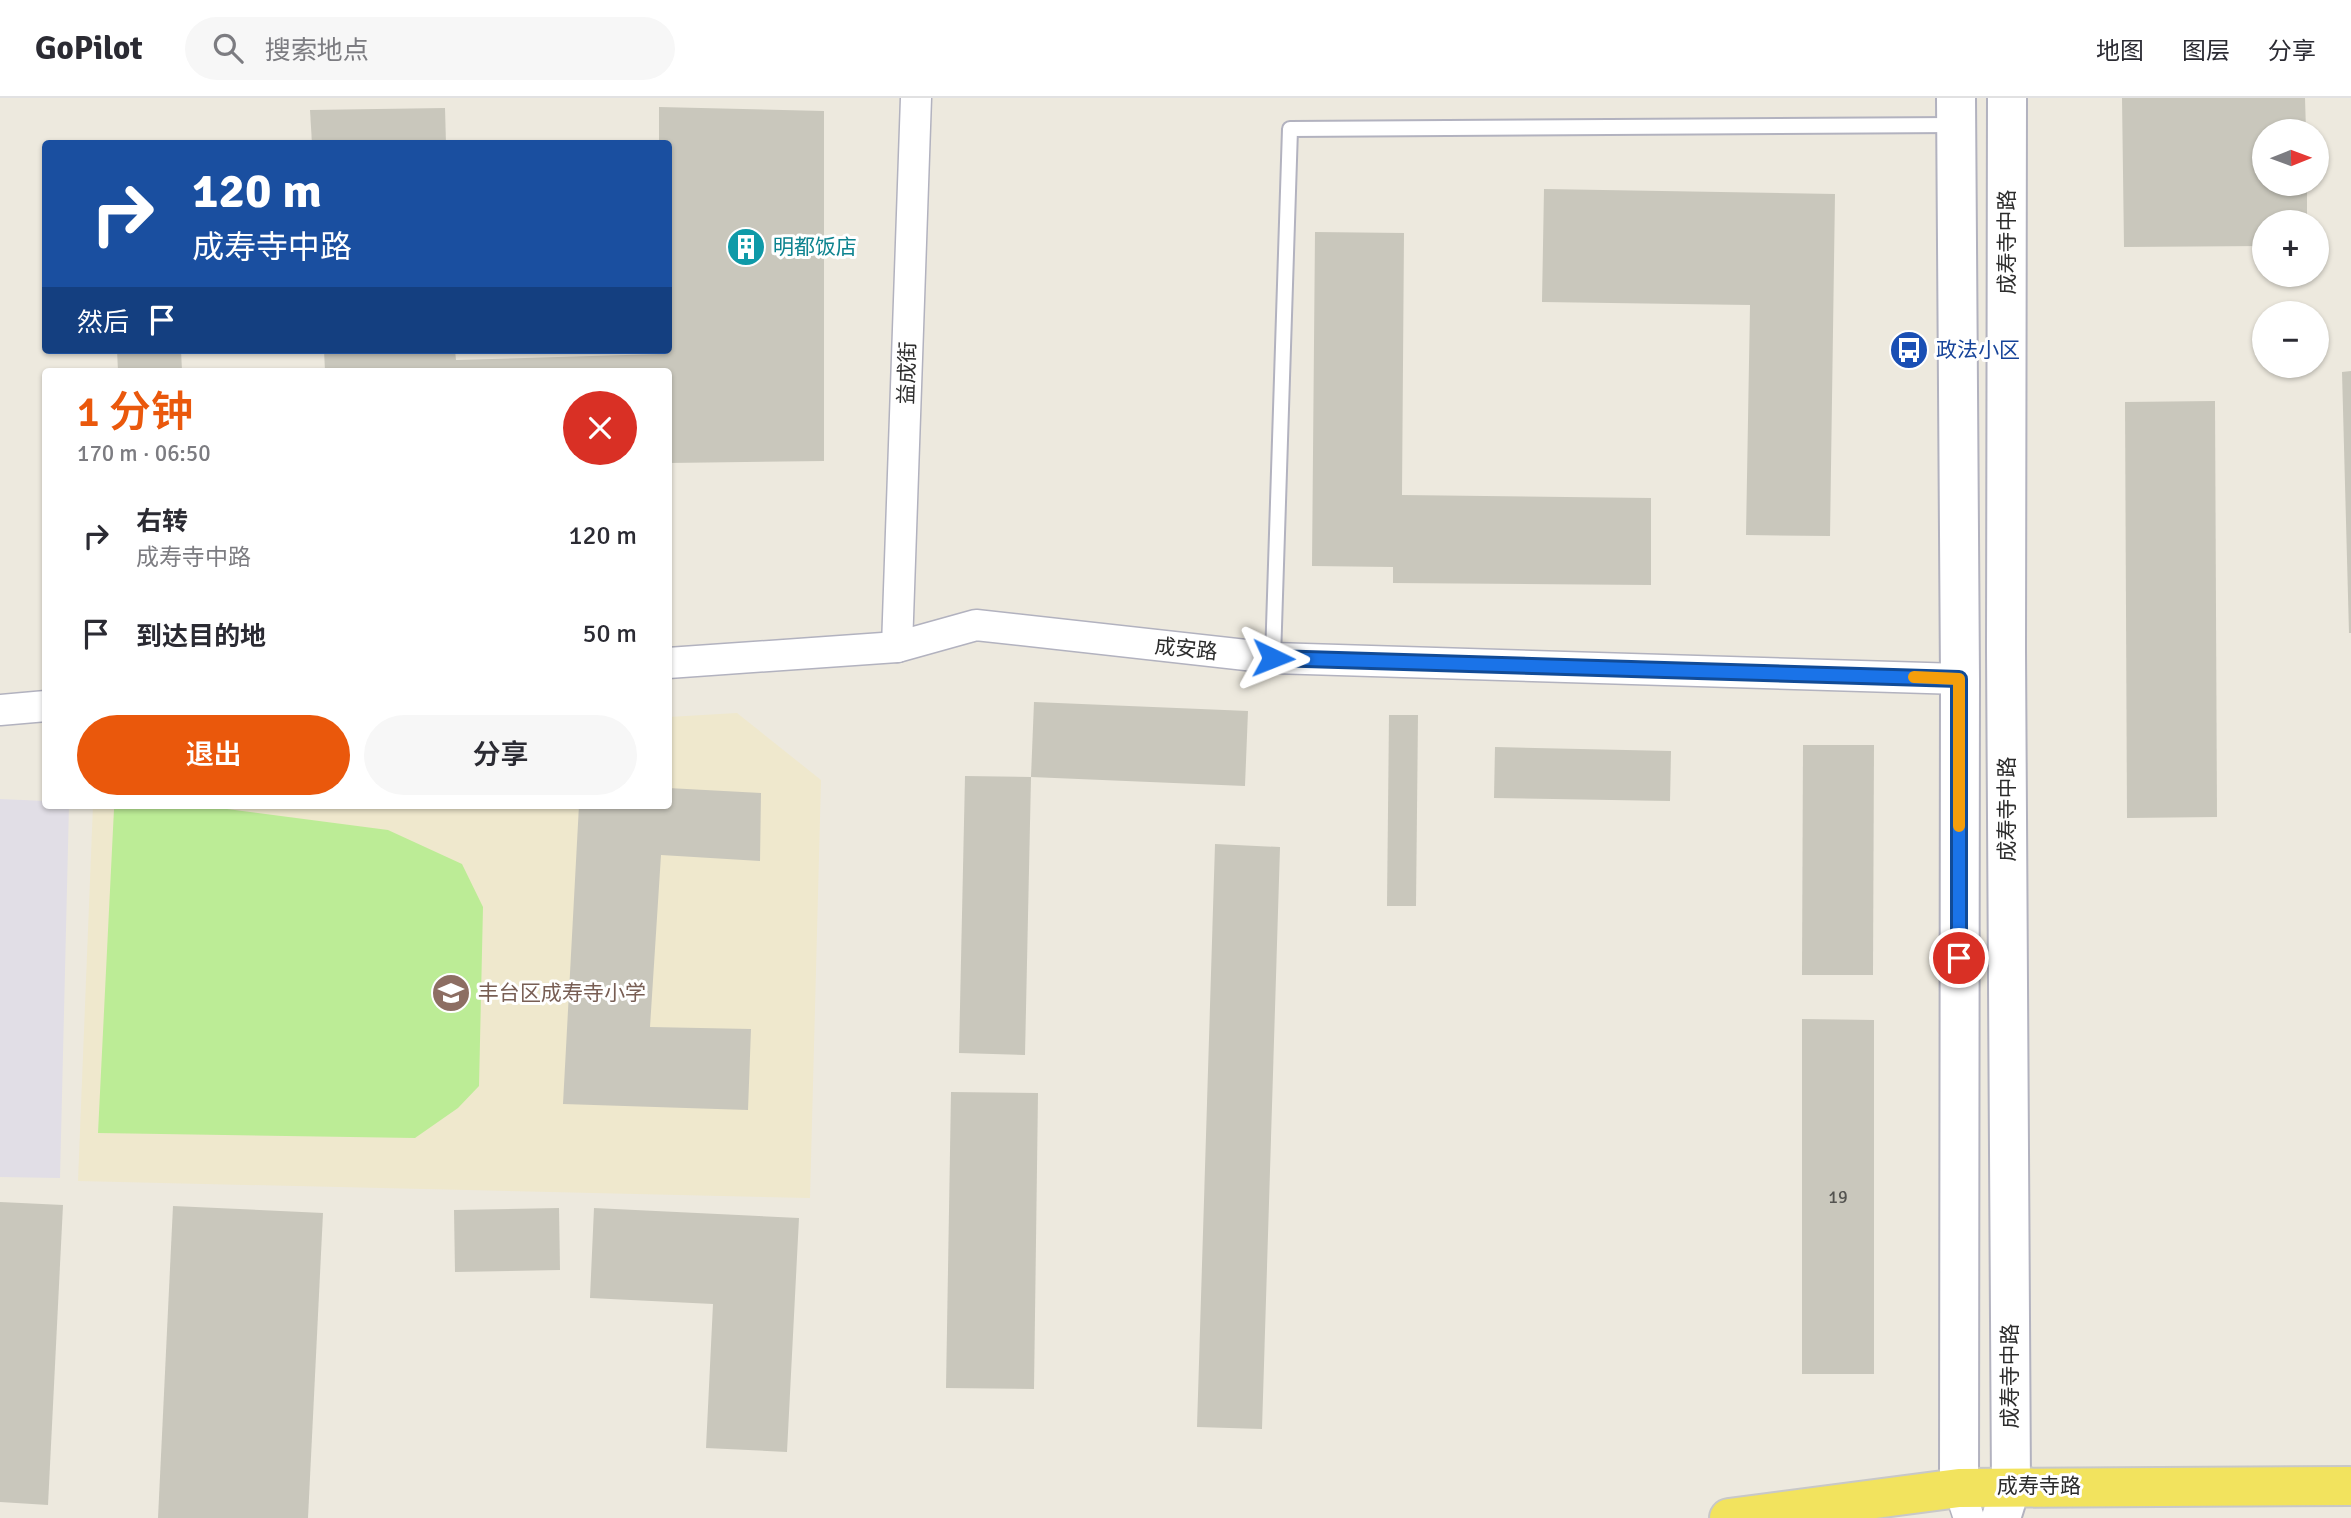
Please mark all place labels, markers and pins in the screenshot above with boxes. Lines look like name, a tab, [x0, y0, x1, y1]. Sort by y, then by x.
building icon: 明都饭店	[725, 226, 767, 268]
place label: 明都饭店	[773, 234, 857, 260]
bus stop icon: 政法小区	[1888, 329, 1930, 371]
place label: 政法小区	[1936, 337, 2020, 363]
pin	[1929, 928, 1989, 988]
school or university icon: 丰台区成寿寺小学	[430, 972, 472, 1014]
place label: 丰台区成寿寺小学	[478, 980, 646, 1006]

